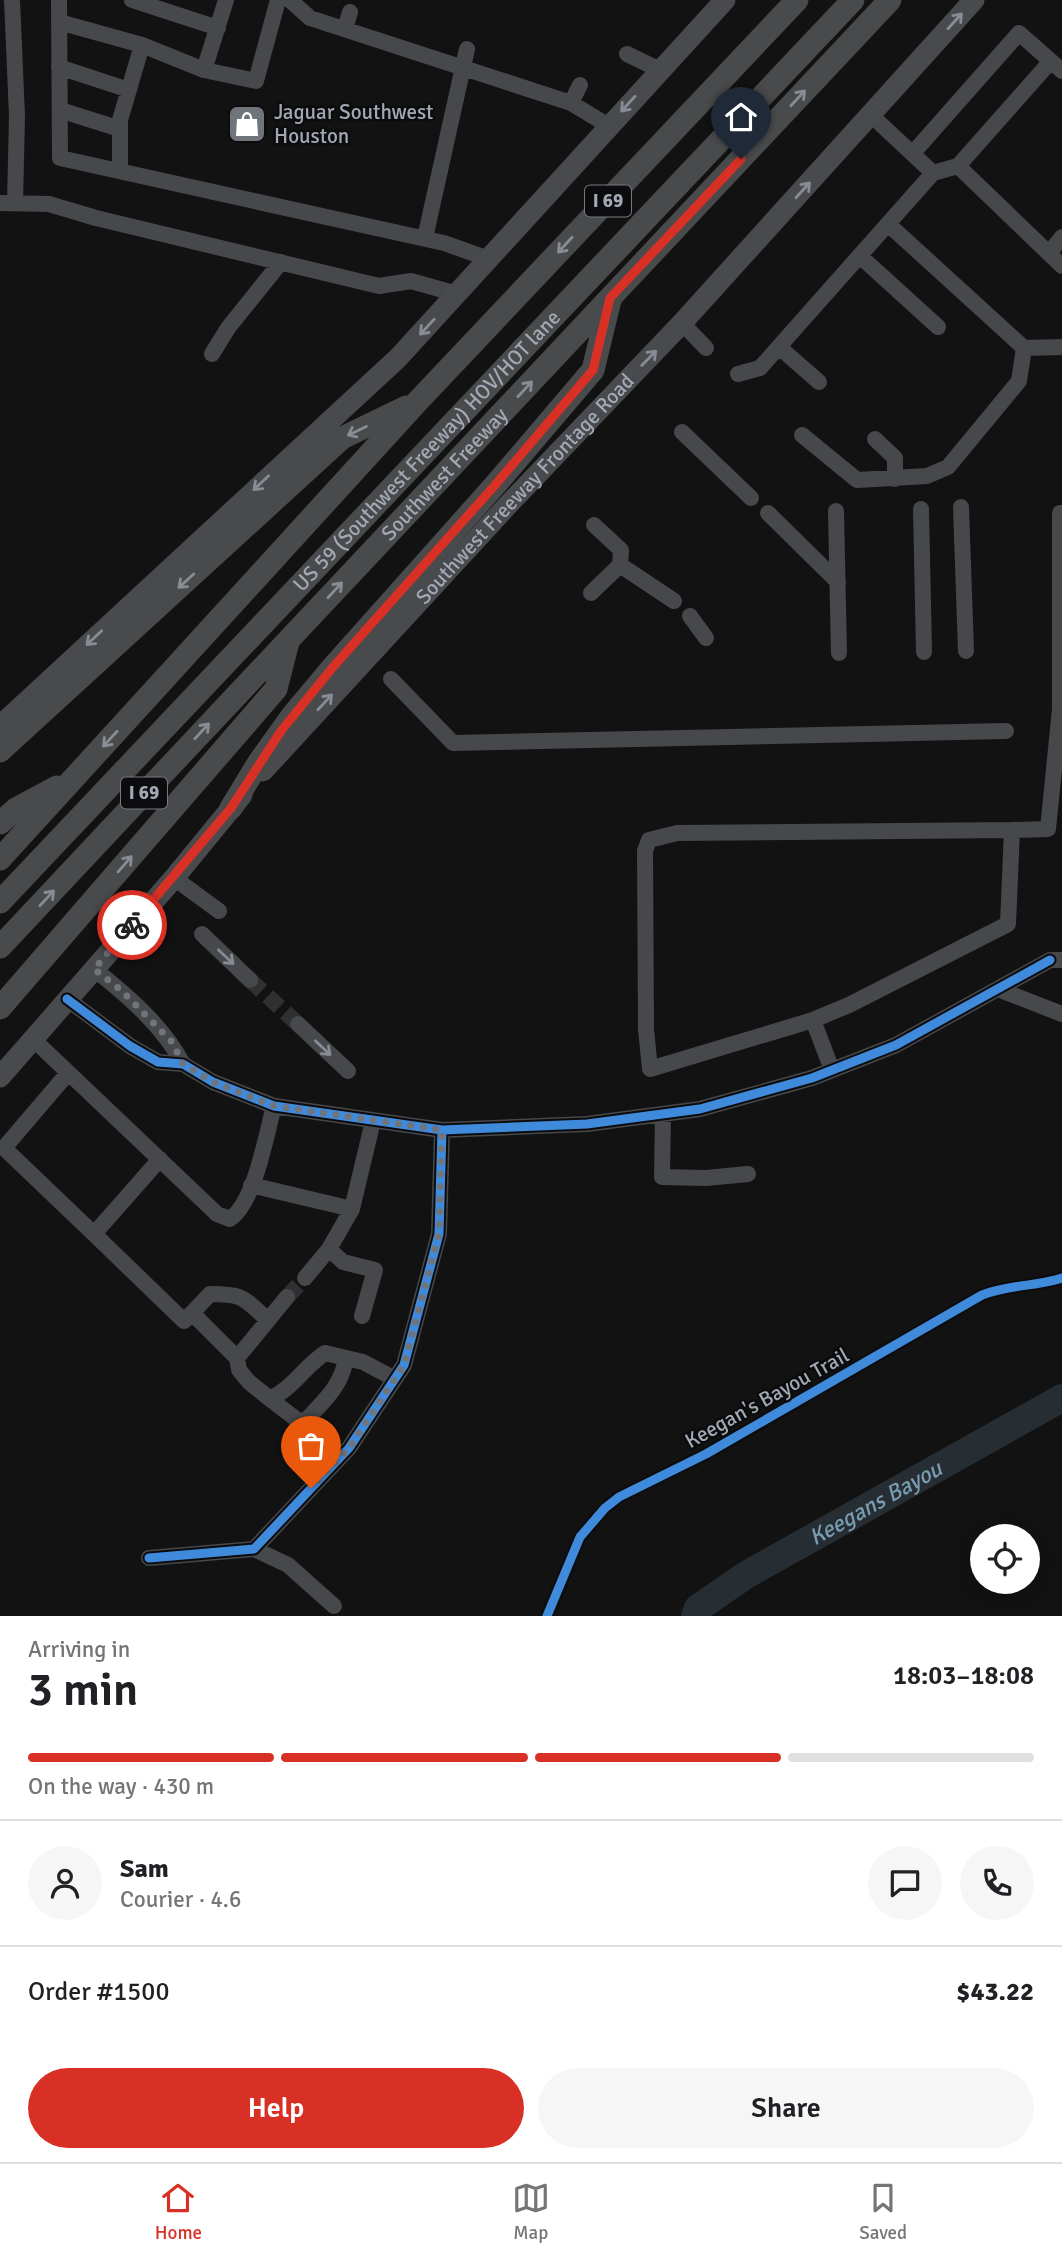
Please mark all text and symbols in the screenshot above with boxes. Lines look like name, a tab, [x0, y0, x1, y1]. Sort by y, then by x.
one-way arrow	[947, 12, 963, 30]
pin	[711, 87, 771, 159]
one-way arrow	[790, 89, 806, 107]
one-way arrow	[620, 95, 637, 112]
icon: home	[722, 98, 760, 136]
place label: Jaguar Southwest Houston	[274, 99, 433, 149]
shop icon: Jaguar Southwest Houston	[226, 103, 268, 145]
one-way arrow	[794, 182, 811, 199]
road number: I 69	[585, 186, 631, 216]
one-way arrow	[557, 237, 574, 254]
street label: US 59 (Southwest Freeway) HOV/HOT lane	[288, 303, 564, 597]
one-way arrow	[418, 318, 435, 335]
one-way arrow	[641, 350, 658, 367]
street label: Southwest Freeway Frontage Road	[410, 368, 640, 609]
one-way arrow	[516, 380, 533, 397]
street label: Southwest Freeway	[377, 401, 513, 545]
one-way arrow	[347, 425, 368, 438]
one-way arrow	[252, 475, 270, 491]
one-way arrow	[177, 573, 195, 589]
one-way arrow	[327, 581, 343, 599]
one-way arrow	[86, 629, 103, 646]
one-way arrow	[317, 694, 334, 711]
one-way arrow	[193, 723, 210, 741]
one-way arrow	[101, 730, 118, 747]
road number: I 69	[121, 778, 167, 808]
one-way arrow	[117, 855, 133, 873]
one-way arrow	[38, 890, 55, 907]
courier	[97, 890, 167, 960]
icon: bike	[113, 906, 151, 944]
one-way arrow	[217, 949, 235, 965]
one-way arrow	[314, 1039, 331, 1056]
street label: Keegan's Bayou Trail	[680, 1342, 854, 1454]
pin	[281, 1416, 341, 1488]
icon: bag	[292, 1427, 330, 1465]
water label: Keegans Bayou	[804, 1453, 948, 1551]
map controls	[970, 1524, 1040, 1594]
button: locate	[970, 1524, 1040, 1594]
text: Arriving in	[28, 1635, 130, 1664]
text: 18:03–18:08	[893, 1660, 1034, 1692]
text: 3 min	[28, 1662, 138, 1718]
text: On the way · 430 m	[28, 1772, 214, 1801]
button: person	[28, 1846, 102, 1920]
button: chat	[868, 1846, 942, 1920]
button: phone	[960, 1846, 1034, 1920]
text: Sam	[120, 1853, 169, 1885]
text: Courier · 4.6	[120, 1885, 241, 1914]
text: Order #1500	[28, 1976, 169, 2008]
text: $43.22	[956, 1976, 1034, 2008]
button: Help	[28, 2068, 524, 2148]
button: Share	[538, 2068, 1034, 2148]
tab: Home	[155, 2179, 202, 2245]
tab: Map	[512, 2179, 550, 2245]
tab: Saved	[859, 2179, 907, 2245]

